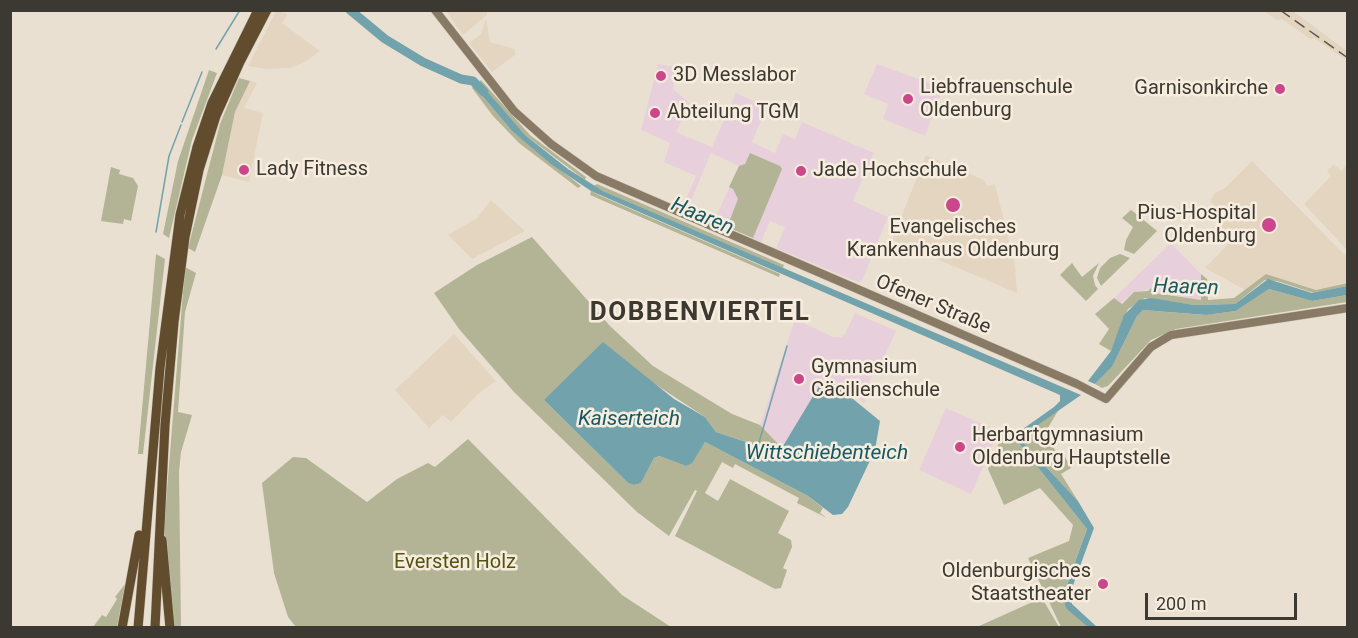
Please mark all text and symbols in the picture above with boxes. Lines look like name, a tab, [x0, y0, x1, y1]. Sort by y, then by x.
place label: 3D Messlabor	[673, 64, 796, 88]
marker: 3D Messlabor	[654, 69, 668, 83]
place label: Liebfrauenschule Oldenburg	[920, 76, 1073, 123]
place label: Garnisonkirche	[1134, 77, 1268, 101]
marker: Garnisonkirche	[1273, 82, 1287, 96]
marker: Liebfrauenschule Oldenburg	[901, 92, 915, 106]
place label: Abteilung TGM	[667, 101, 799, 125]
marker: Abteilung TGM	[648, 106, 662, 120]
place label: Lady Fitness	[256, 158, 368, 182]
place label: Jade Hochschule	[813, 159, 967, 183]
marker: Lady Fitness	[237, 163, 251, 177]
marker: Jade Hochschule	[794, 164, 808, 178]
water label: Haaren	[667, 193, 737, 241]
marker: Evangelisches Krankenhaus Oldenburg	[944, 196, 962, 214]
place label: Pius-Hospital Oldenburg	[1137, 202, 1256, 249]
place label: Evangelisches Krankenhaus Oldenburg	[847, 216, 1059, 263]
marker: Pius-Hospital Oldenburg	[1260, 216, 1278, 234]
street label: Ofener Straße	[872, 270, 994, 340]
water label: Haaren	[1153, 274, 1219, 302]
district label: DOBBENVIERTEL	[590, 297, 810, 329]
place label: Gymnasium Cäcilienschule	[811, 356, 940, 403]
marker: Gymnasium Cäcilienschule	[792, 372, 806, 386]
water label: Kaiserteich	[578, 407, 680, 433]
place label: Herbartgymnasium Oldenburg Hauptstelle	[972, 424, 1170, 471]
marker: Herbartgymnasium Oldenburg Hauptstelle	[953, 440, 967, 454]
water label: Wittschiebenteich	[746, 441, 908, 467]
park label: Eversten Holz	[394, 551, 516, 575]
place label: Oldenburgisches Staatstheater	[942, 560, 1091, 607]
marker: Oldenburgisches Staatstheater	[1096, 577, 1110, 591]
scale bar	[1148, 581, 1300, 619]
text: 200 m	[1156, 593, 1207, 614]

